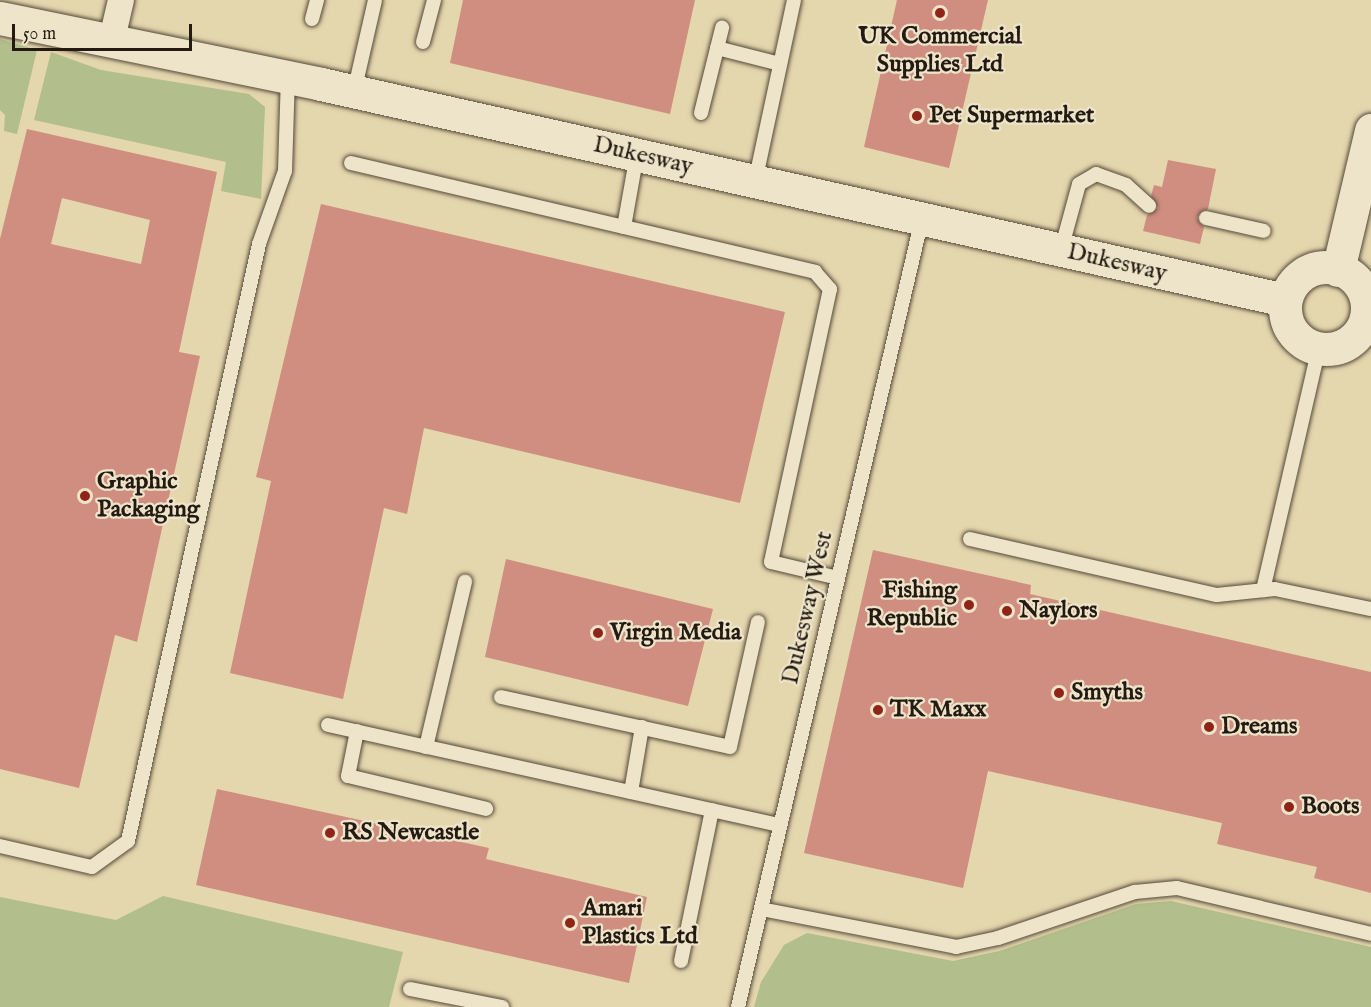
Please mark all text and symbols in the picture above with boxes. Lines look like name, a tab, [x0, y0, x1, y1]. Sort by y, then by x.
marker: UK Commercial Supplies Ltd	[933, 6, 947, 20]
scale bar	[15, 12, 195, 50]
text: 50 m	[23, 23, 56, 46]
place label: UK Commercial Supplies Ltd	[858, 23, 1022, 79]
place label: Pet Supermarket	[929, 102, 1094, 130]
marker: Pet Supermarket	[910, 109, 924, 123]
street label: Dukesway	[590, 131, 696, 181]
street label: Dukesway	[1064, 238, 1170, 288]
place label: Graphic Packaging	[97, 468, 200, 524]
marker: Graphic Packaging	[78, 489, 92, 503]
street label: Dukesway West	[776, 529, 840, 687]
place label: Fishing Republic	[867, 577, 957, 633]
place label: Naylors	[1019, 597, 1097, 625]
marker: Fishing Republic	[962, 598, 976, 612]
marker: Naylors	[1000, 604, 1014, 618]
place label: Virgin Media	[610, 619, 741, 647]
marker: Virgin Media	[591, 626, 605, 640]
place label: Smyths	[1071, 679, 1143, 707]
marker: Smyths	[1052, 686, 1066, 700]
place label: TK Maxx	[890, 696, 986, 724]
marker: TK Maxx	[871, 703, 885, 717]
place label: Dreams	[1221, 713, 1297, 741]
marker: Dreams	[1202, 720, 1216, 734]
place label: Boots	[1301, 793, 1359, 821]
marker: Boots	[1282, 800, 1296, 814]
place label: RS Newcastle	[342, 819, 479, 847]
marker: RS Newcastle	[323, 826, 337, 840]
place label: Amari Plastics Ltd	[582, 895, 698, 951]
marker: Amari Plastics Ltd	[563, 916, 577, 930]

